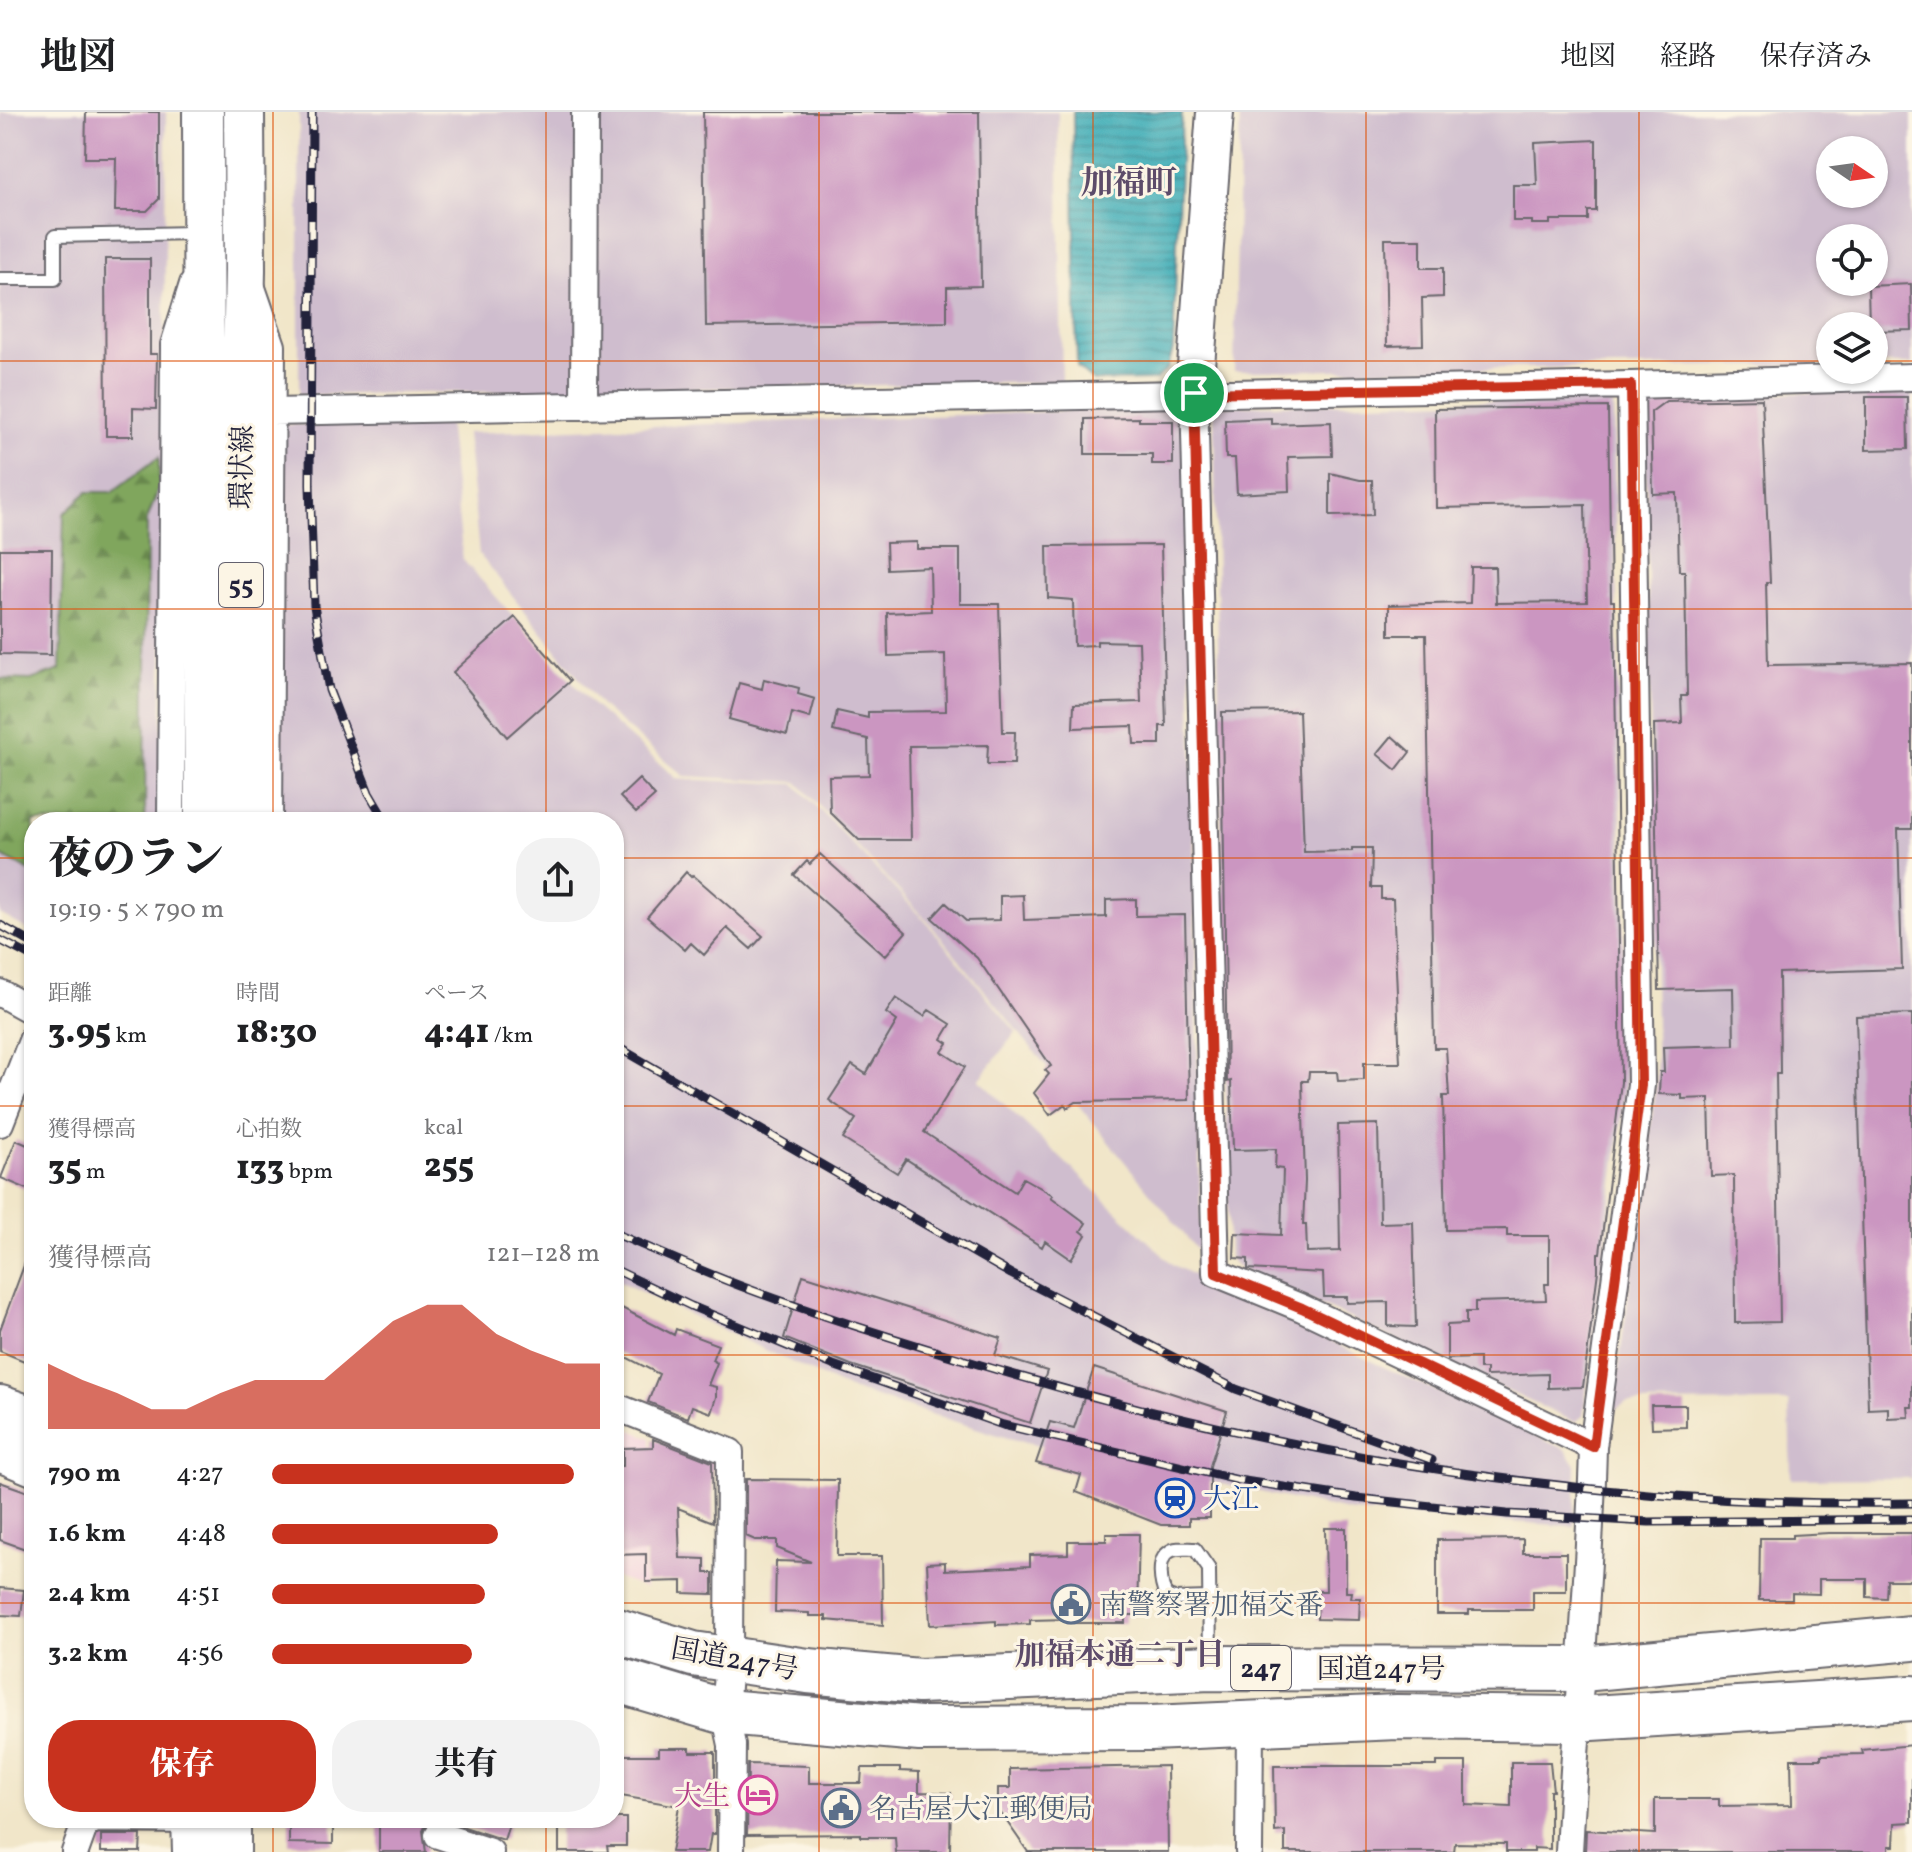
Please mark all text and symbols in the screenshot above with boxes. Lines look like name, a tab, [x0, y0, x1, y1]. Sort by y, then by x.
text: 地図	[40, 33, 116, 86]
text: 地図	[1560, 38, 1616, 77]
text: 経路	[1660, 38, 1716, 77]
text: 保存済み	[1760, 38, 1872, 77]
north arrow	[1816, 136, 1888, 208]
map controls	[1816, 136, 1888, 384]
district label: 加福町	[1081, 163, 1177, 207]
button: locate	[1816, 224, 1888, 296]
button: layers	[1816, 312, 1888, 384]
pin	[1160, 359, 1228, 427]
icon: arrive	[1172, 371, 1216, 415]
street label: 環状線	[223, 425, 264, 509]
road number: 55	[219, 563, 263, 607]
text: 夜のラン	[48, 831, 224, 892]
button: share	[516, 838, 600, 922]
text: 19:19 · 5 × 790 m	[48, 892, 224, 928]
text: 距離	[48, 979, 92, 1010]
text: 時間	[236, 979, 280, 1010]
text: ペース	[424, 979, 489, 1010]
text: 3.95	[48, 1010, 111, 1057]
text: 18:30	[236, 1010, 317, 1057]
text: 4:41	[424, 1010, 489, 1057]
text: km	[111, 1021, 147, 1052]
text: /km	[489, 1021, 533, 1052]
text: kcal	[424, 1113, 463, 1144]
text: 獲得標高	[48, 1115, 136, 1146]
text: 心拍数	[236, 1115, 302, 1146]
text: 255	[424, 1144, 474, 1191]
text: 35	[48, 1146, 82, 1193]
text: 133	[236, 1146, 284, 1193]
text: m	[82, 1157, 106, 1188]
text: bpm	[284, 1157, 333, 1188]
text: 121–128 m	[486, 1236, 600, 1272]
text: 獲得標高	[48, 1241, 152, 1277]
text: 790 m	[48, 1456, 121, 1492]
text: 4:27	[176, 1456, 224, 1492]
station icon: 大江	[1154, 1477, 1196, 1519]
place label: 大江	[1203, 1481, 1259, 1520]
text: 1.6 km	[48, 1516, 126, 1552]
text: 4:48	[176, 1516, 226, 1552]
text: 2.4 km	[48, 1576, 131, 1612]
text: 4:51	[176, 1576, 220, 1612]
public building icon: 南警察署加福交番	[1050, 1583, 1092, 1625]
place label: 南警察署加福交番	[1099, 1587, 1323, 1626]
street label: 国道247号	[668, 1630, 801, 1691]
district label: 加福本通二丁目	[1015, 1635, 1225, 1677]
text: 3.2 km	[48, 1636, 128, 1672]
text: 4:56	[176, 1636, 223, 1672]
road number: 247	[1231, 1646, 1291, 1690]
street label: 国道247号	[1317, 1651, 1445, 1690]
button: 保存	[48, 1720, 316, 1812]
button: 共有	[332, 1720, 600, 1812]
hotel icon: 大生	[737, 1774, 779, 1816]
place label: 大生	[674, 1778, 730, 1817]
public building icon: 名古屋大江郵便局	[820, 1787, 862, 1829]
place label: 名古屋大江郵便局	[869, 1791, 1093, 1830]

